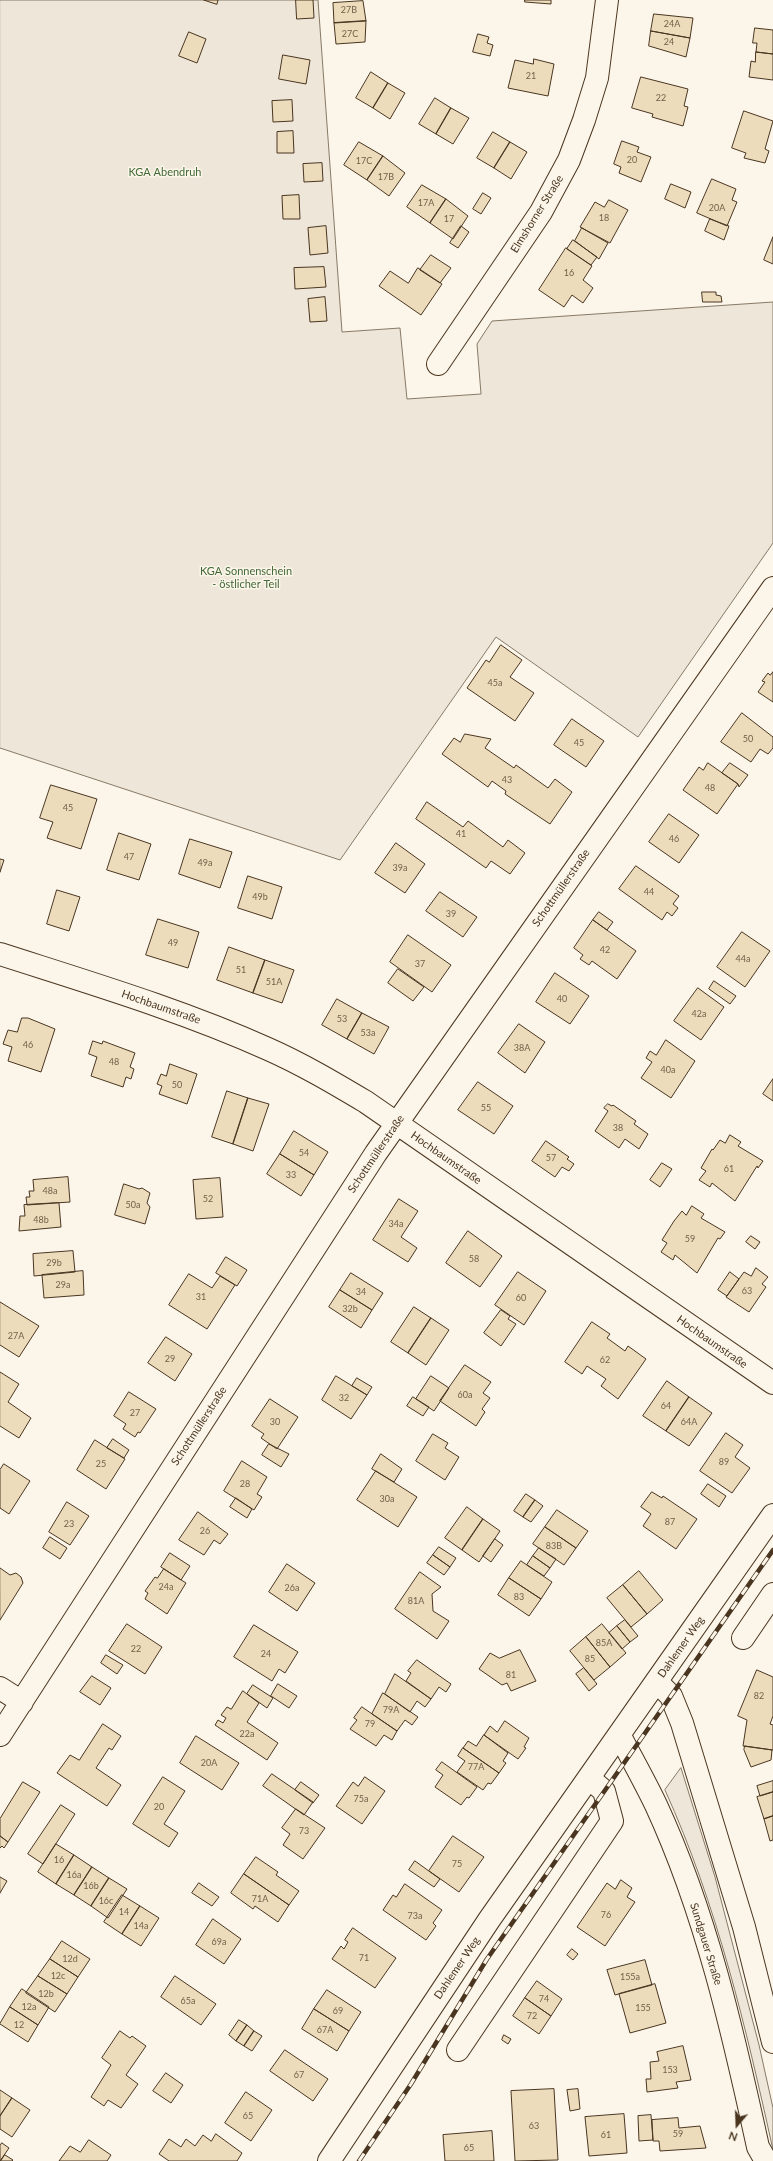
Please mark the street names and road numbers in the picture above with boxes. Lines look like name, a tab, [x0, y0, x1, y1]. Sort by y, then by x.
street label: Elmshorner Straße	[508, 173, 566, 255]
street label: Schottmüllerstraße	[529, 847, 593, 929]
street label: Hochbaumstraße	[120, 987, 202, 1027]
street label: Schottmüllerstraße	[345, 1112, 407, 1196]
street label: Hochbaumstraße	[408, 1129, 484, 1187]
street label: Hochbaumstraße	[674, 1313, 750, 1371]
street label: Schottmüllerstraße	[169, 1384, 229, 1468]
street label: Dahlemer Weg	[655, 1614, 707, 1680]
street label: Sundgauer Straße	[687, 1901, 725, 1987]
street label: Dahlemer Weg	[431, 1934, 483, 2002]

